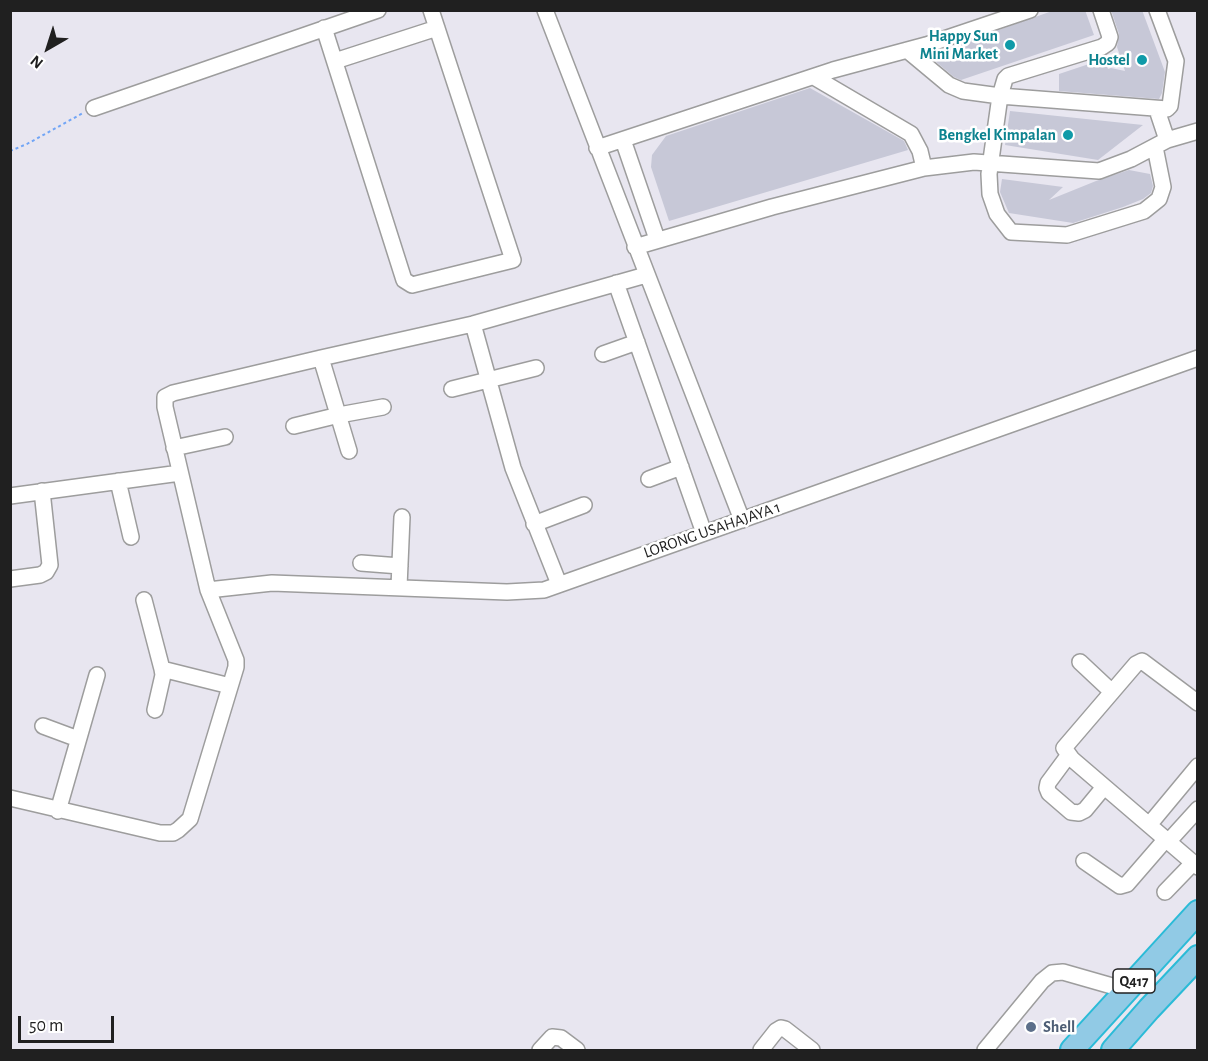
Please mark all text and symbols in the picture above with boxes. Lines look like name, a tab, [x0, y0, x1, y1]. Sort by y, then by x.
north arrow	[18, 18, 78, 78]
place label: Happy Sun Mini Market	[920, 26, 998, 64]
marker: Happy Sun Mini Market	[1003, 38, 1017, 52]
place label: Hostel	[1088, 50, 1130, 70]
text: N	[27, 52, 46, 72]
marker: Hostel	[1135, 53, 1149, 67]
place label: Bengkel Kimpalan	[938, 125, 1056, 145]
marker: Bengkel Kimpalan	[1061, 128, 1075, 142]
street label: LORONG USAHAJAYA 1	[641, 498, 783, 562]
road number: Q417	[1113, 969, 1155, 993]
scale bar	[21, 1004, 117, 1042]
text: 50 m	[29, 1017, 63, 1035]
place label: Shell	[1043, 1017, 1075, 1037]
marker: Shell	[1024, 1020, 1038, 1034]

